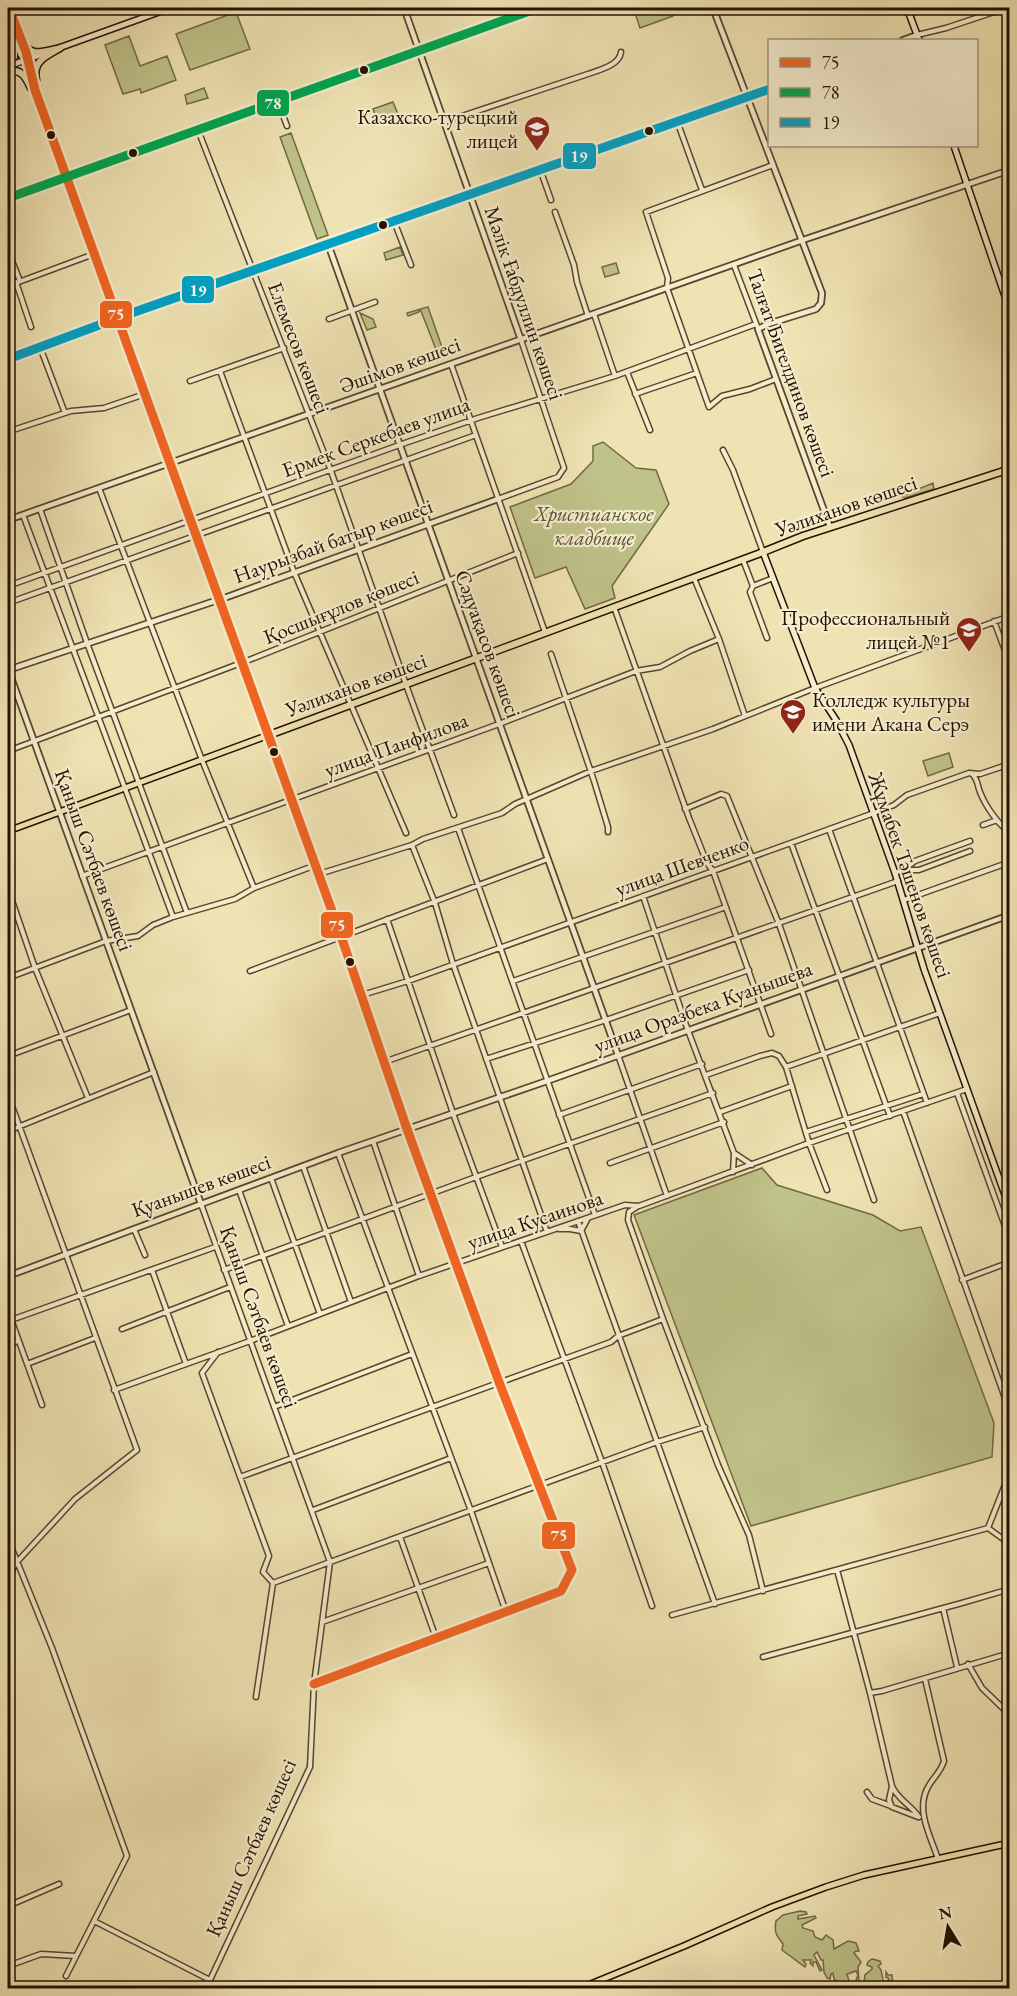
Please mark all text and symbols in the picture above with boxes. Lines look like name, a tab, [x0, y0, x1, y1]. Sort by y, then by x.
legend	[768, 39, 978, 147]
text: 75	[822, 51, 839, 74]
unlabelled marker	[358, 64, 370, 76]
text: 78	[822, 81, 839, 104]
line badge: 78	[256, 89, 290, 117]
text: 78	[265, 93, 281, 114]
place label: Казахско-турецкий лицей	[357, 103, 518, 154]
text: 19	[822, 111, 840, 134]
school or university icon: Казахско-турецкий лицей	[522, 114, 552, 152]
unlabelled marker	[643, 125, 655, 137]
unlabelled marker	[45, 129, 57, 141]
line badge: 19	[562, 142, 597, 170]
text: 19	[571, 146, 588, 167]
unlabelled marker	[127, 147, 139, 159]
street label: Мәлік Ғабдуллин көшесі	[479, 202, 570, 403]
unlabelled marker	[377, 219, 389, 231]
street label: Талғат Бигелдинов көшесі	[741, 265, 842, 481]
line badge: 19	[181, 275, 215, 304]
street label: Елемесов көшесі	[262, 278, 337, 418]
text: 19	[190, 280, 207, 301]
line badge: 75	[99, 300, 133, 329]
text: 75	[108, 304, 124, 325]
street label: Әшімов көшесі	[336, 330, 464, 399]
street label: Ермек Серкебаев улица	[278, 390, 474, 483]
street label: Уәлиханов көшесі	[770, 469, 920, 543]
street label: Наурызбай батыр көшесі	[230, 492, 436, 589]
park label: Христианское кладбище	[533, 500, 654, 551]
street label: Қосшығұлов көшесі	[259, 563, 423, 650]
street label: Сәдуақасов көшесі	[449, 566, 528, 722]
place label: Профессиональный лицей №1	[781, 604, 950, 655]
school or university icon: Профессиональный лицей №1	[954, 615, 984, 653]
street label: Уәлиханов көшесі	[281, 646, 430, 723]
place label: Колледж культуры имени Акана Серэ	[812, 686, 970, 737]
school or university icon: Колледж культуры имени Акана Серэ	[778, 697, 808, 735]
street label: улица Панфилова	[320, 706, 472, 783]
unlabelled marker	[268, 746, 280, 758]
street label: Қаныш Сәтбаев көшесі	[49, 765, 140, 955]
street label: Жұмабек Тәшенов көшесі	[862, 768, 958, 981]
street label: улица Шевченко	[611, 829, 752, 902]
line badge: 75	[320, 911, 354, 939]
text: 75	[329, 915, 345, 936]
street label: улица Оразбека Куанышева	[590, 954, 816, 1059]
unlabelled marker	[344, 956, 356, 968]
street label: Қуанышев көшесі	[128, 1148, 274, 1223]
street label: улица Кусаинова	[464, 1184, 607, 1255]
street label: Қаныш Сәтбаев көшесі	[214, 1222, 305, 1412]
line badge: 75	[541, 1521, 576, 1550]
text: 75	[551, 1525, 567, 1546]
street label: Қаныш Сәтбаев көшесі	[199, 1755, 302, 1941]
north arrow	[918, 1897, 978, 1957]
text: N	[937, 1901, 954, 1924]

